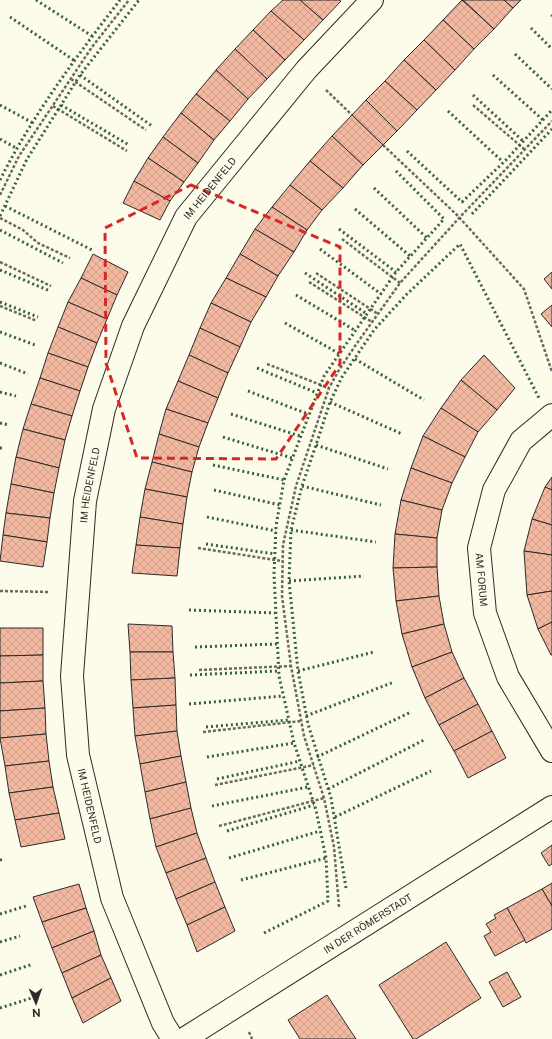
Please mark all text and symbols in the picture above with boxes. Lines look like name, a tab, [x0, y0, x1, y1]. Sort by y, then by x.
street label: IM HEIDENFELD	[181, 155, 239, 222]
street label: IM HEIDENFELD	[77, 446, 102, 523]
street label: AM FORUM	[473, 552, 490, 607]
street label: IM HEIDENFELD	[76, 767, 104, 845]
street label: IN DER RÖMERSTADT	[321, 891, 414, 956]
north arrow	[16, 983, 56, 1023]
text: N	[32, 1007, 41, 1019]

